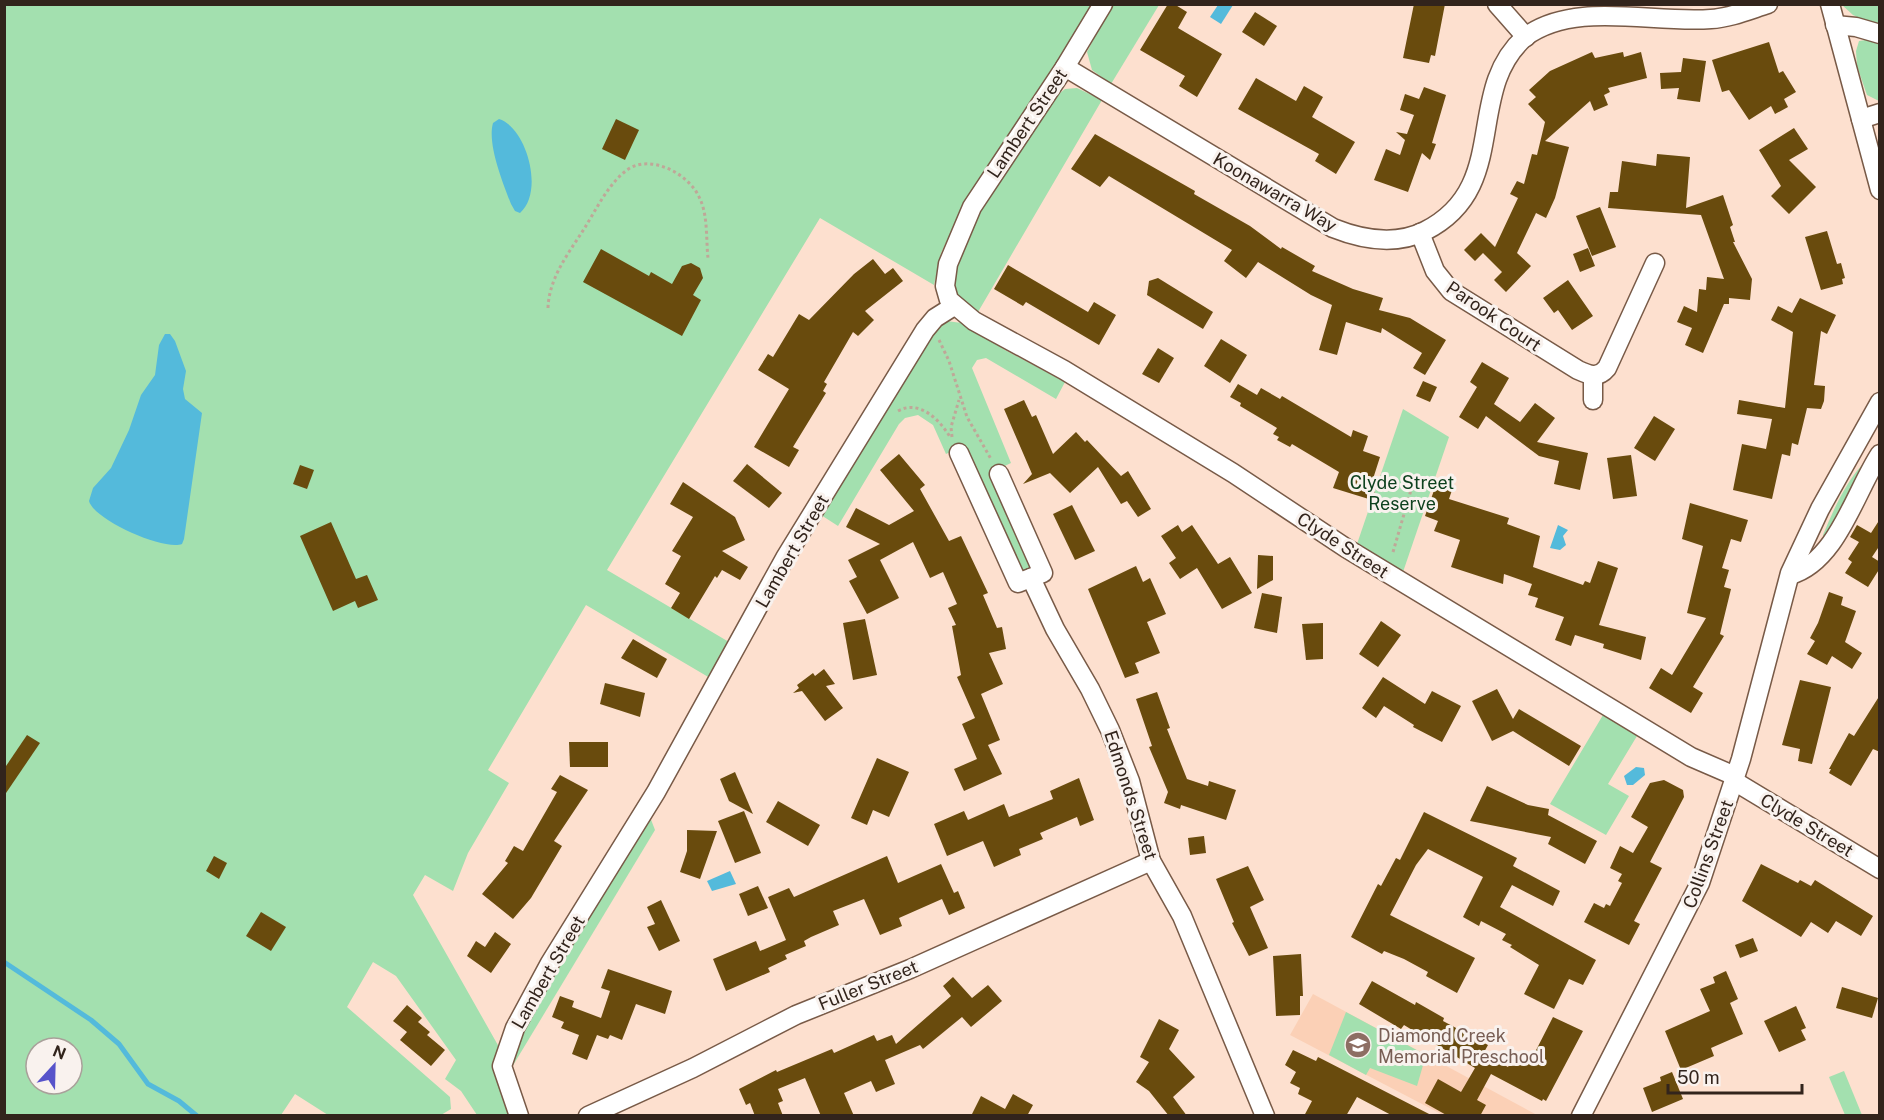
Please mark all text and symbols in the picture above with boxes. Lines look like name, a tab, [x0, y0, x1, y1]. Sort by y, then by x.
street label: Lambert Street	[983, 64, 1071, 182]
street label: Koonawarra Way	[1209, 148, 1341, 236]
street label: Parook Court	[1443, 277, 1545, 355]
park label: Clyde Street Reserve	[1350, 472, 1454, 514]
street label: Lambert Street	[751, 491, 833, 611]
street label: Clyde Street	[1293, 508, 1393, 582]
street label: Edmonds Street	[1100, 728, 1162, 862]
street label: Clyde Street	[1757, 789, 1857, 861]
street label: Collins Street	[1679, 797, 1737, 911]
street label: Lambert Street	[507, 912, 589, 1032]
street label: Fuller Street	[815, 956, 921, 1014]
place label: Diamond Creek Memorial Preschool	[1378, 1025, 1545, 1067]
school or university icon: Diamond Creek Memorial Preschool	[1343, 1030, 1373, 1060]
north arrow	[24, 1036, 84, 1096]
text: N	[50, 1041, 69, 1064]
scale bar	[1668, 1057, 1802, 1095]
text: 50 m	[1677, 1067, 1720, 1088]

